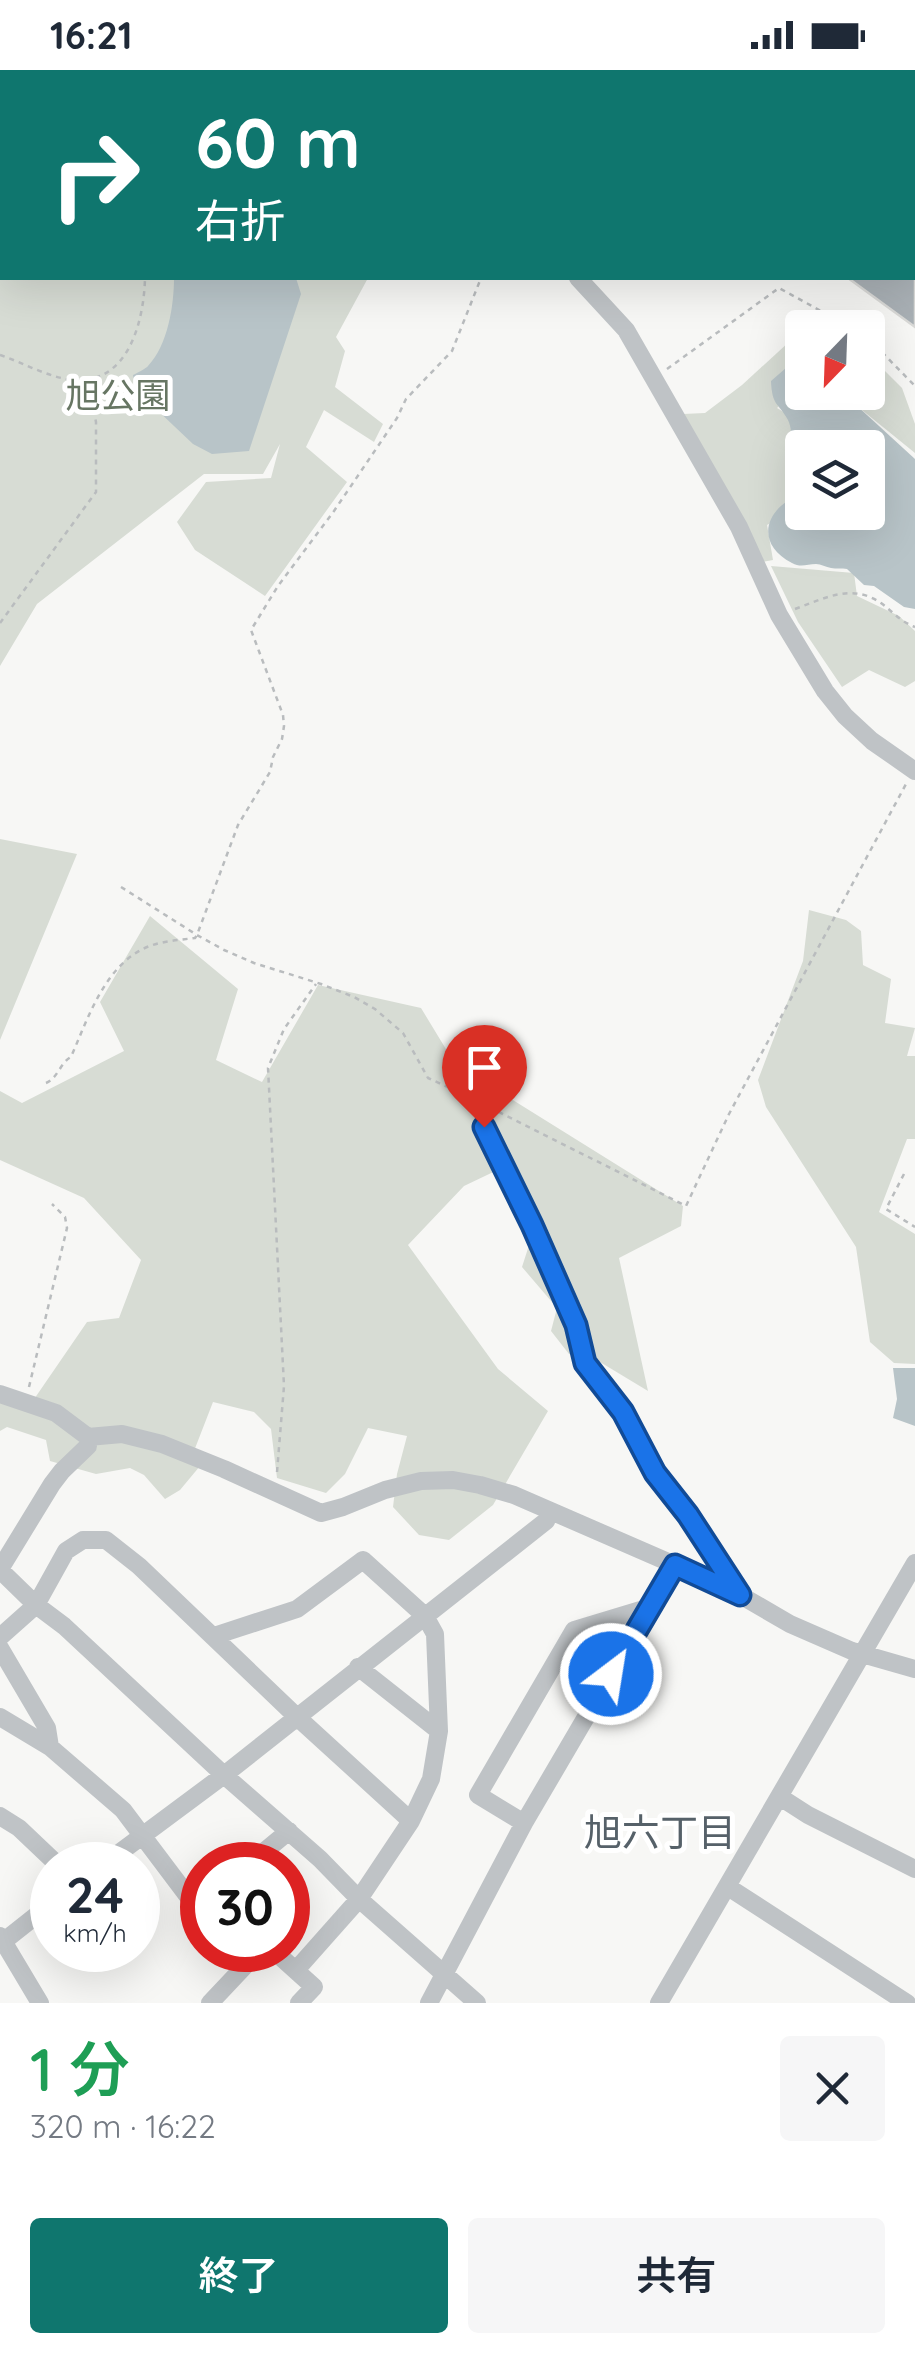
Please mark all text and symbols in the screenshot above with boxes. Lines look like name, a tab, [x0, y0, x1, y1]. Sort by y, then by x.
text: 16:21	[50, 11, 133, 59]
text: 60 m	[195, 98, 361, 186]
icon: right	[30, 110, 160, 240]
text: 右折	[195, 192, 285, 248]
north arrow	[785, 310, 885, 410]
map controls	[785, 310, 885, 530]
park label: 旭公園	[65, 373, 171, 417]
button: layers	[785, 430, 885, 530]
pin	[442, 1025, 527, 1128]
icon: arrive	[457, 1040, 512, 1095]
position arrow	[559, 1622, 663, 1726]
district label: 旭六丁目	[584, 1808, 736, 1856]
speed limit sign: 30	[180, 1842, 310, 1972]
text: 24	[66, 1863, 124, 1926]
text: km/h	[63, 1917, 127, 1948]
text: 1 分	[30, 2031, 130, 2106]
button: close	[780, 2036, 885, 2141]
text: 320 m · 16:22	[30, 2106, 216, 2146]
button: 終了	[30, 2218, 448, 2333]
button: 共有	[468, 2218, 885, 2333]

